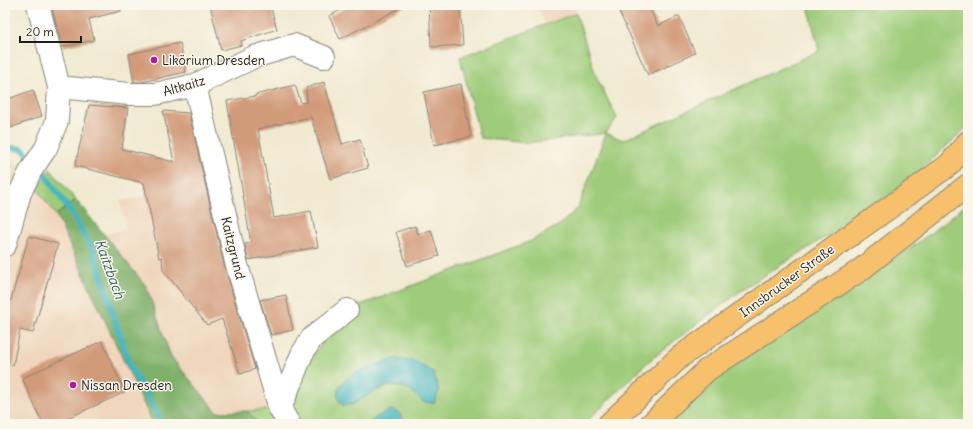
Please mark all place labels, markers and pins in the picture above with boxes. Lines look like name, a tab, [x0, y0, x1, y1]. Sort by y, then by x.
place label: Likörium Dresden	[162, 52, 266, 69]
marker: Likörium Dresden	[149, 55, 159, 65]
place label: Nissan Dresden	[81, 377, 172, 394]
marker: Nissan Dresden	[68, 380, 78, 390]

